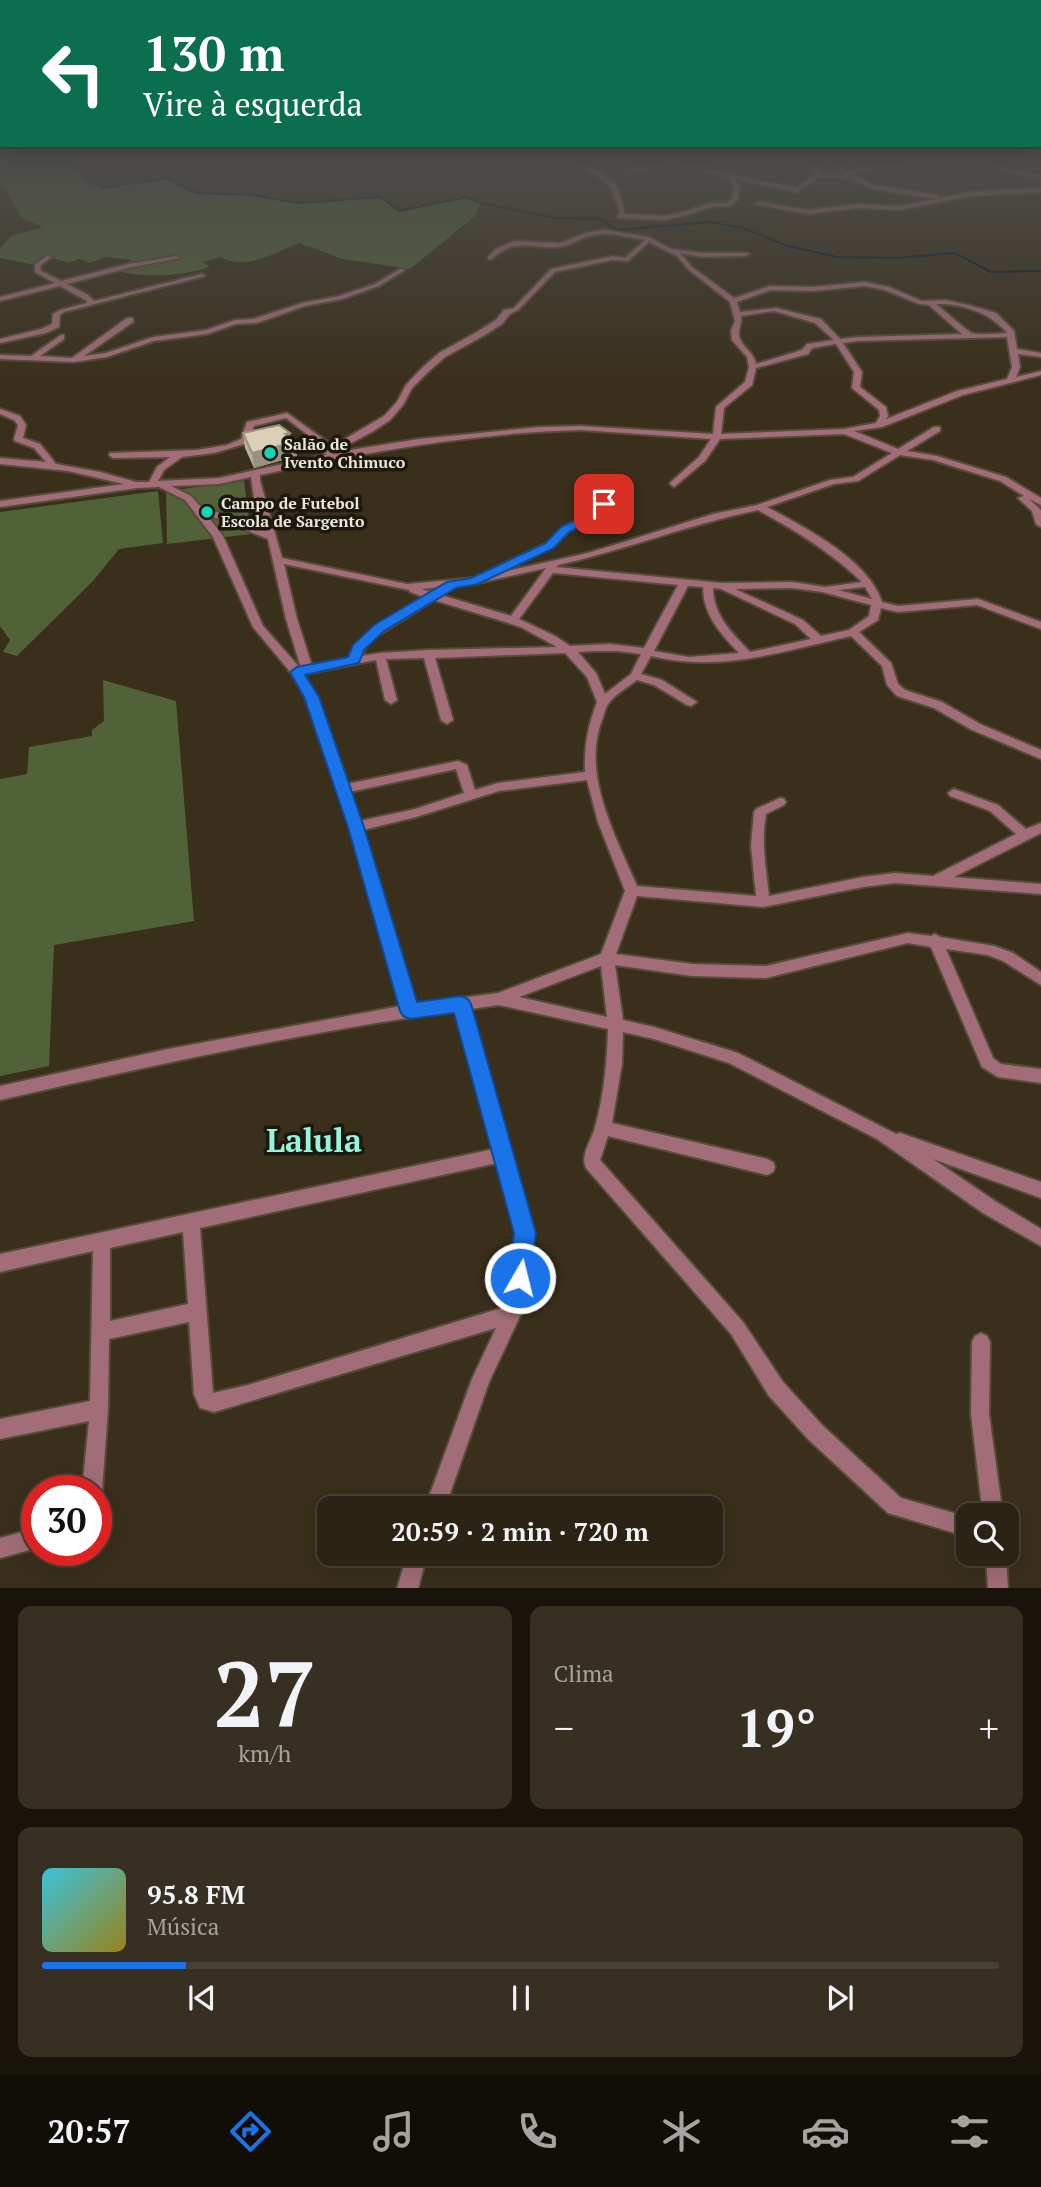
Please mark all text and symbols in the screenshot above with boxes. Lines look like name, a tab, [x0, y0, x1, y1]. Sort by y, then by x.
text: 130 m	[143, 20, 285, 85]
icon: left	[28, 28, 119, 119]
text: Vire à esquerda	[143, 83, 363, 125]
place label: Salão de Ivento Chimuco	[284, 433, 406, 473]
marker: Salão de Ivento Chimuco	[262, 445, 278, 461]
pin	[574, 474, 634, 534]
icon: arrive	[585, 485, 623, 523]
place label: Campo de Futebol Escola de Sargento	[221, 492, 365, 532]
marker: Campo de Futebol Escola de Sargento	[199, 504, 215, 520]
district label: Lalula	[266, 1119, 362, 1161]
position arrow	[483, 1241, 557, 1315]
speed limit sign: 30	[21, 1475, 112, 1566]
map controls	[956, 1503, 1019, 1566]
button: search	[956, 1503, 1019, 1566]
text: 20:59 · 2 min · 720 m	[391, 1514, 649, 1548]
text: 27	[213, 1632, 316, 1753]
text: Clima	[554, 1658, 614, 1689]
text: 19°	[736, 1693, 816, 1762]
text: −	[554, 1703, 574, 1753]
text: +	[979, 1703, 999, 1753]
text: km/h	[238, 1738, 291, 1769]
text: 95.8 FM	[147, 1877, 245, 1911]
text: Música	[147, 1911, 219, 1942]
icon: previous	[183, 1979, 221, 2017]
icon: pause	[502, 1979, 540, 2017]
icon: next	[821, 1979, 859, 2017]
icon: directions	[226, 2107, 275, 2156]
icon: music	[369, 2107, 418, 2156]
icon: phone	[513, 2107, 562, 2156]
icon: climate	[657, 2107, 706, 2156]
icon: car	[801, 2107, 850, 2156]
icon: filters	[945, 2107, 994, 2156]
text: 20:57	[47, 2110, 131, 2152]

